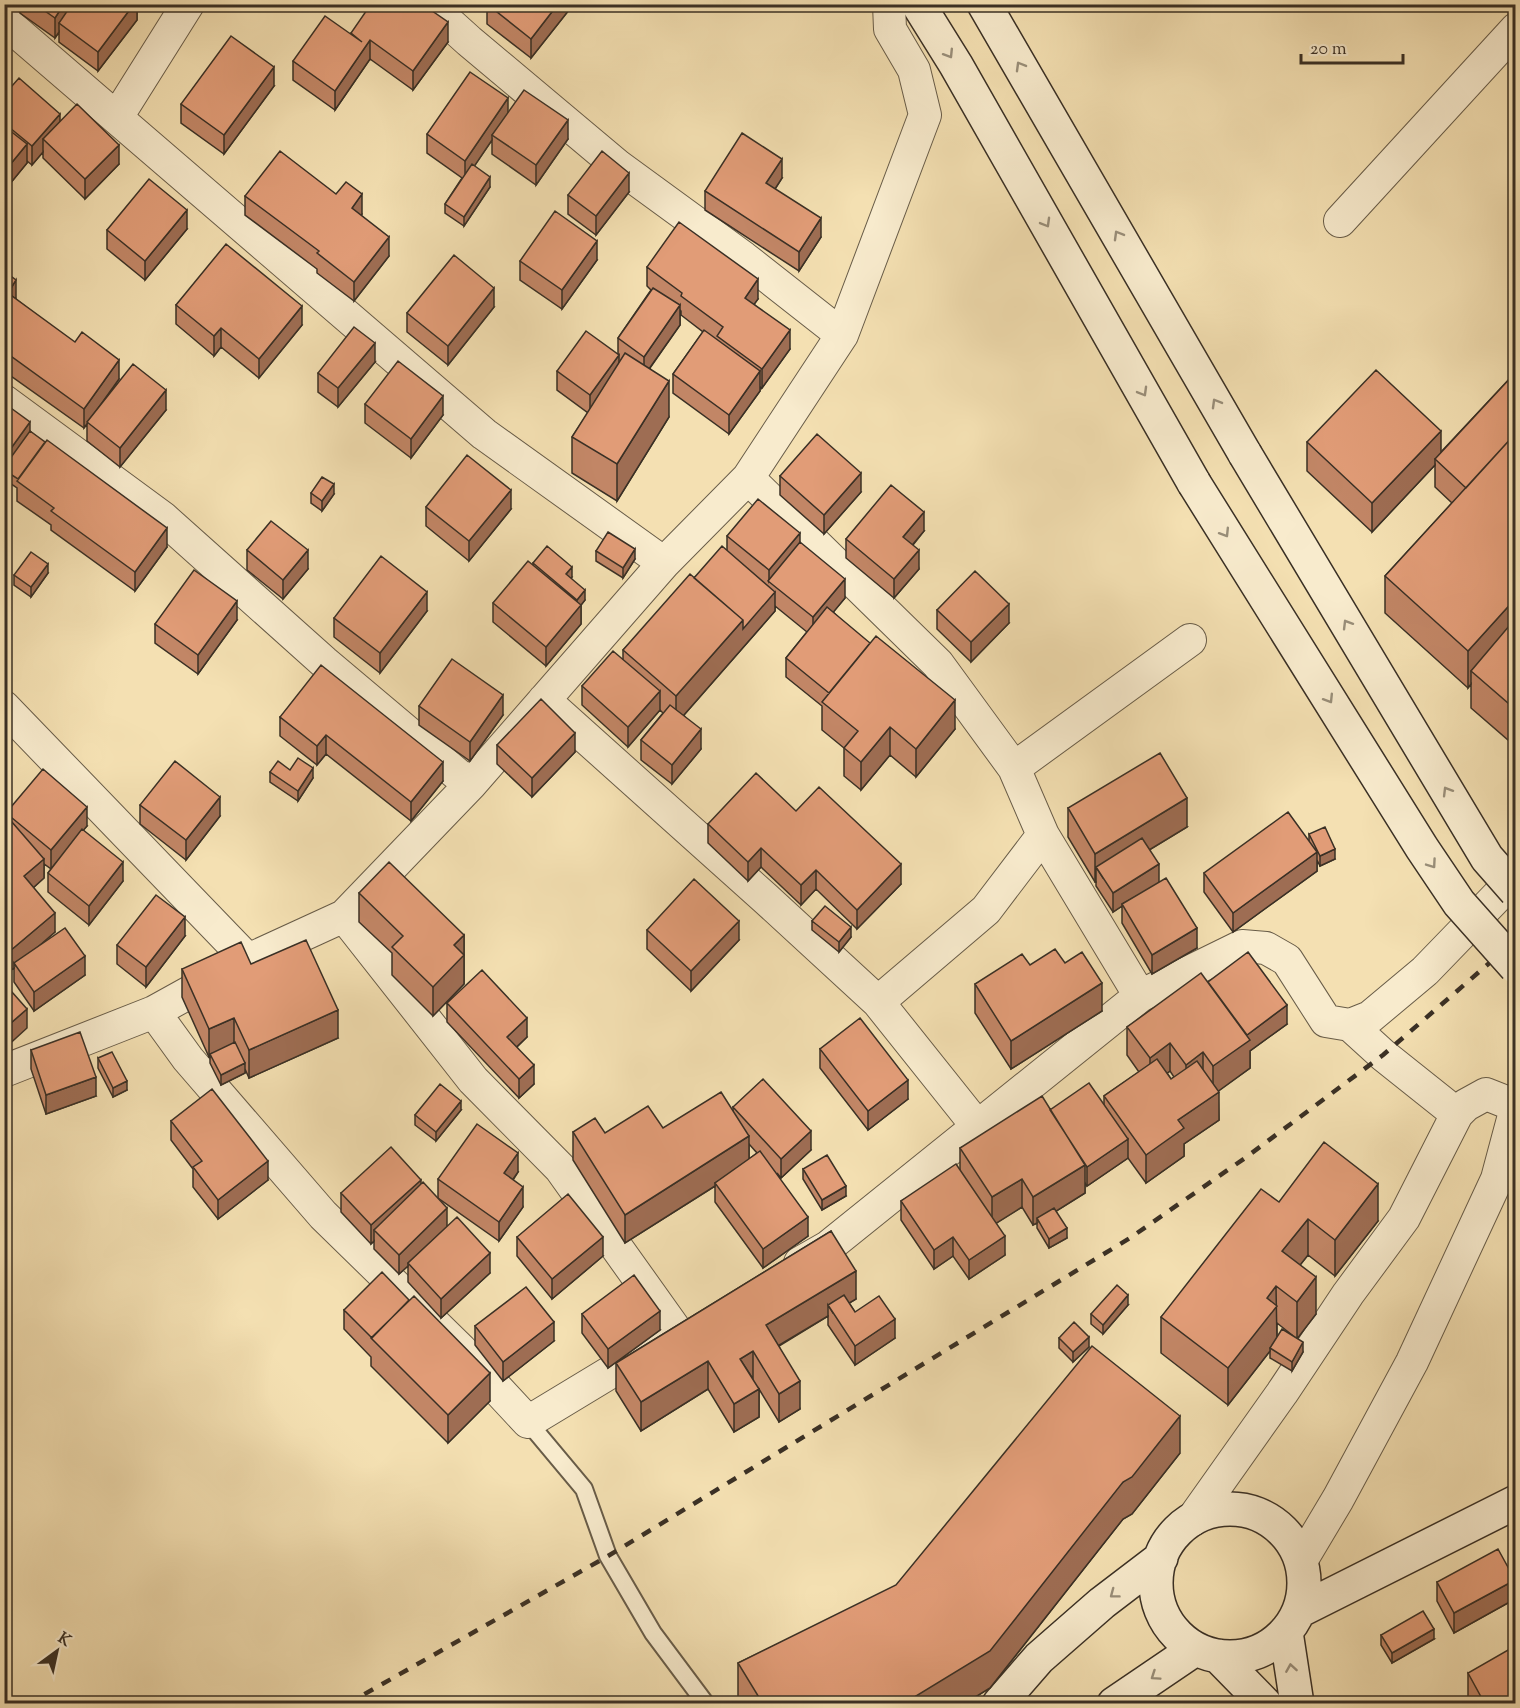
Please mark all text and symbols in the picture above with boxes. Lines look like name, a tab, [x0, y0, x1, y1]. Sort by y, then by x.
scale bar	[1301, 27, 1403, 65]
text: 20 m	[1310, 37, 1347, 63]
one-way arrow	[942, 47, 953, 58]
one-way arrow	[1016, 62, 1027, 72]
one-way arrow	[1039, 217, 1050, 227]
one-way arrow	[1113, 231, 1125, 241]
one-way arrow	[1135, 386, 1147, 397]
one-way arrow	[1211, 399, 1223, 410]
one-way arrow	[1218, 527, 1230, 537]
one-way arrow	[1342, 620, 1354, 630]
one-way arrow	[1321, 692, 1332, 703]
one-way arrow	[1442, 787, 1454, 797]
one-way arrow	[1425, 857, 1436, 868]
one-way arrow	[1110, 1586, 1121, 1597]
north arrow	[27, 1621, 87, 1681]
text: K	[53, 1628, 75, 1654]
one-way arrow	[1286, 1663, 1298, 1672]
one-way arrow	[1151, 1669, 1162, 1680]

